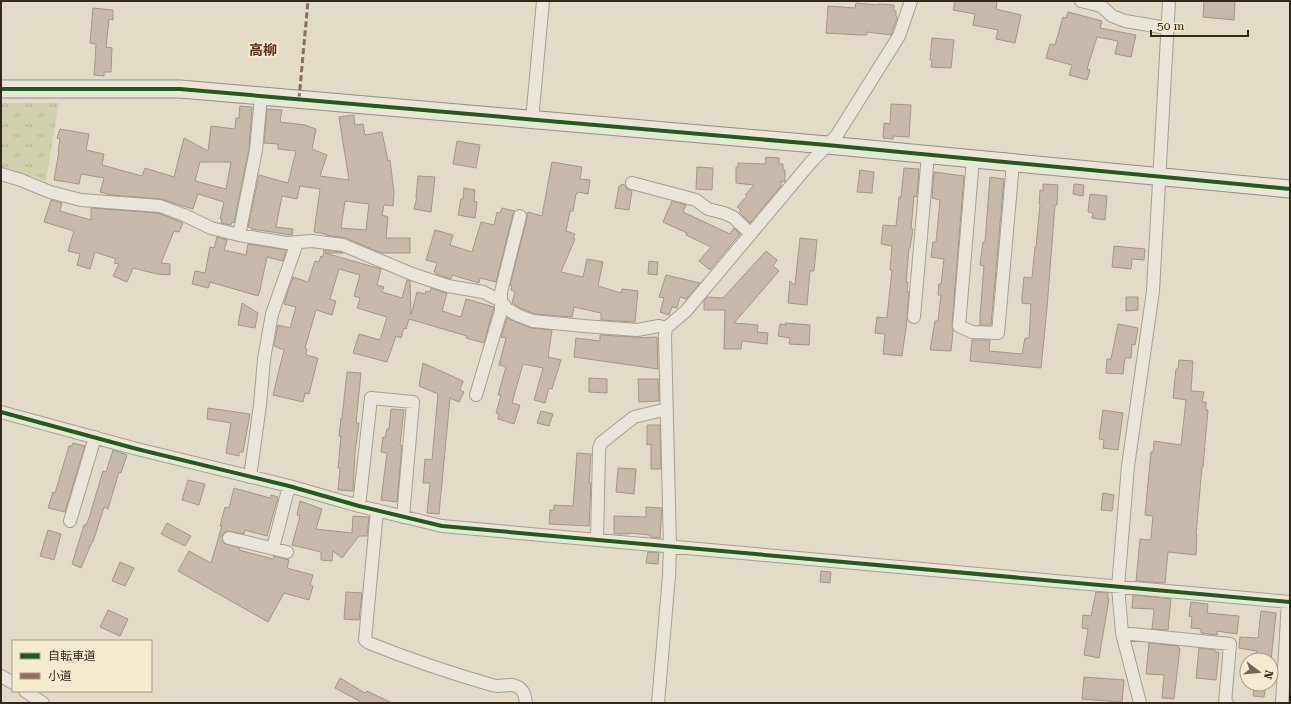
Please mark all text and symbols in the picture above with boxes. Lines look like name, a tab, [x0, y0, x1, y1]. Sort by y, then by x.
scale bar	[1151, 12, 1248, 38]
text: 50 m	[1157, 19, 1184, 33]
district label: 高柳	[249, 42, 277, 58]
legend	[12, 640, 152, 692]
text: 自転車道	[48, 649, 96, 663]
north arrow	[1239, 652, 1279, 692]
text: 小道	[48, 669, 72, 683]
text: N	[1261, 669, 1276, 681]

